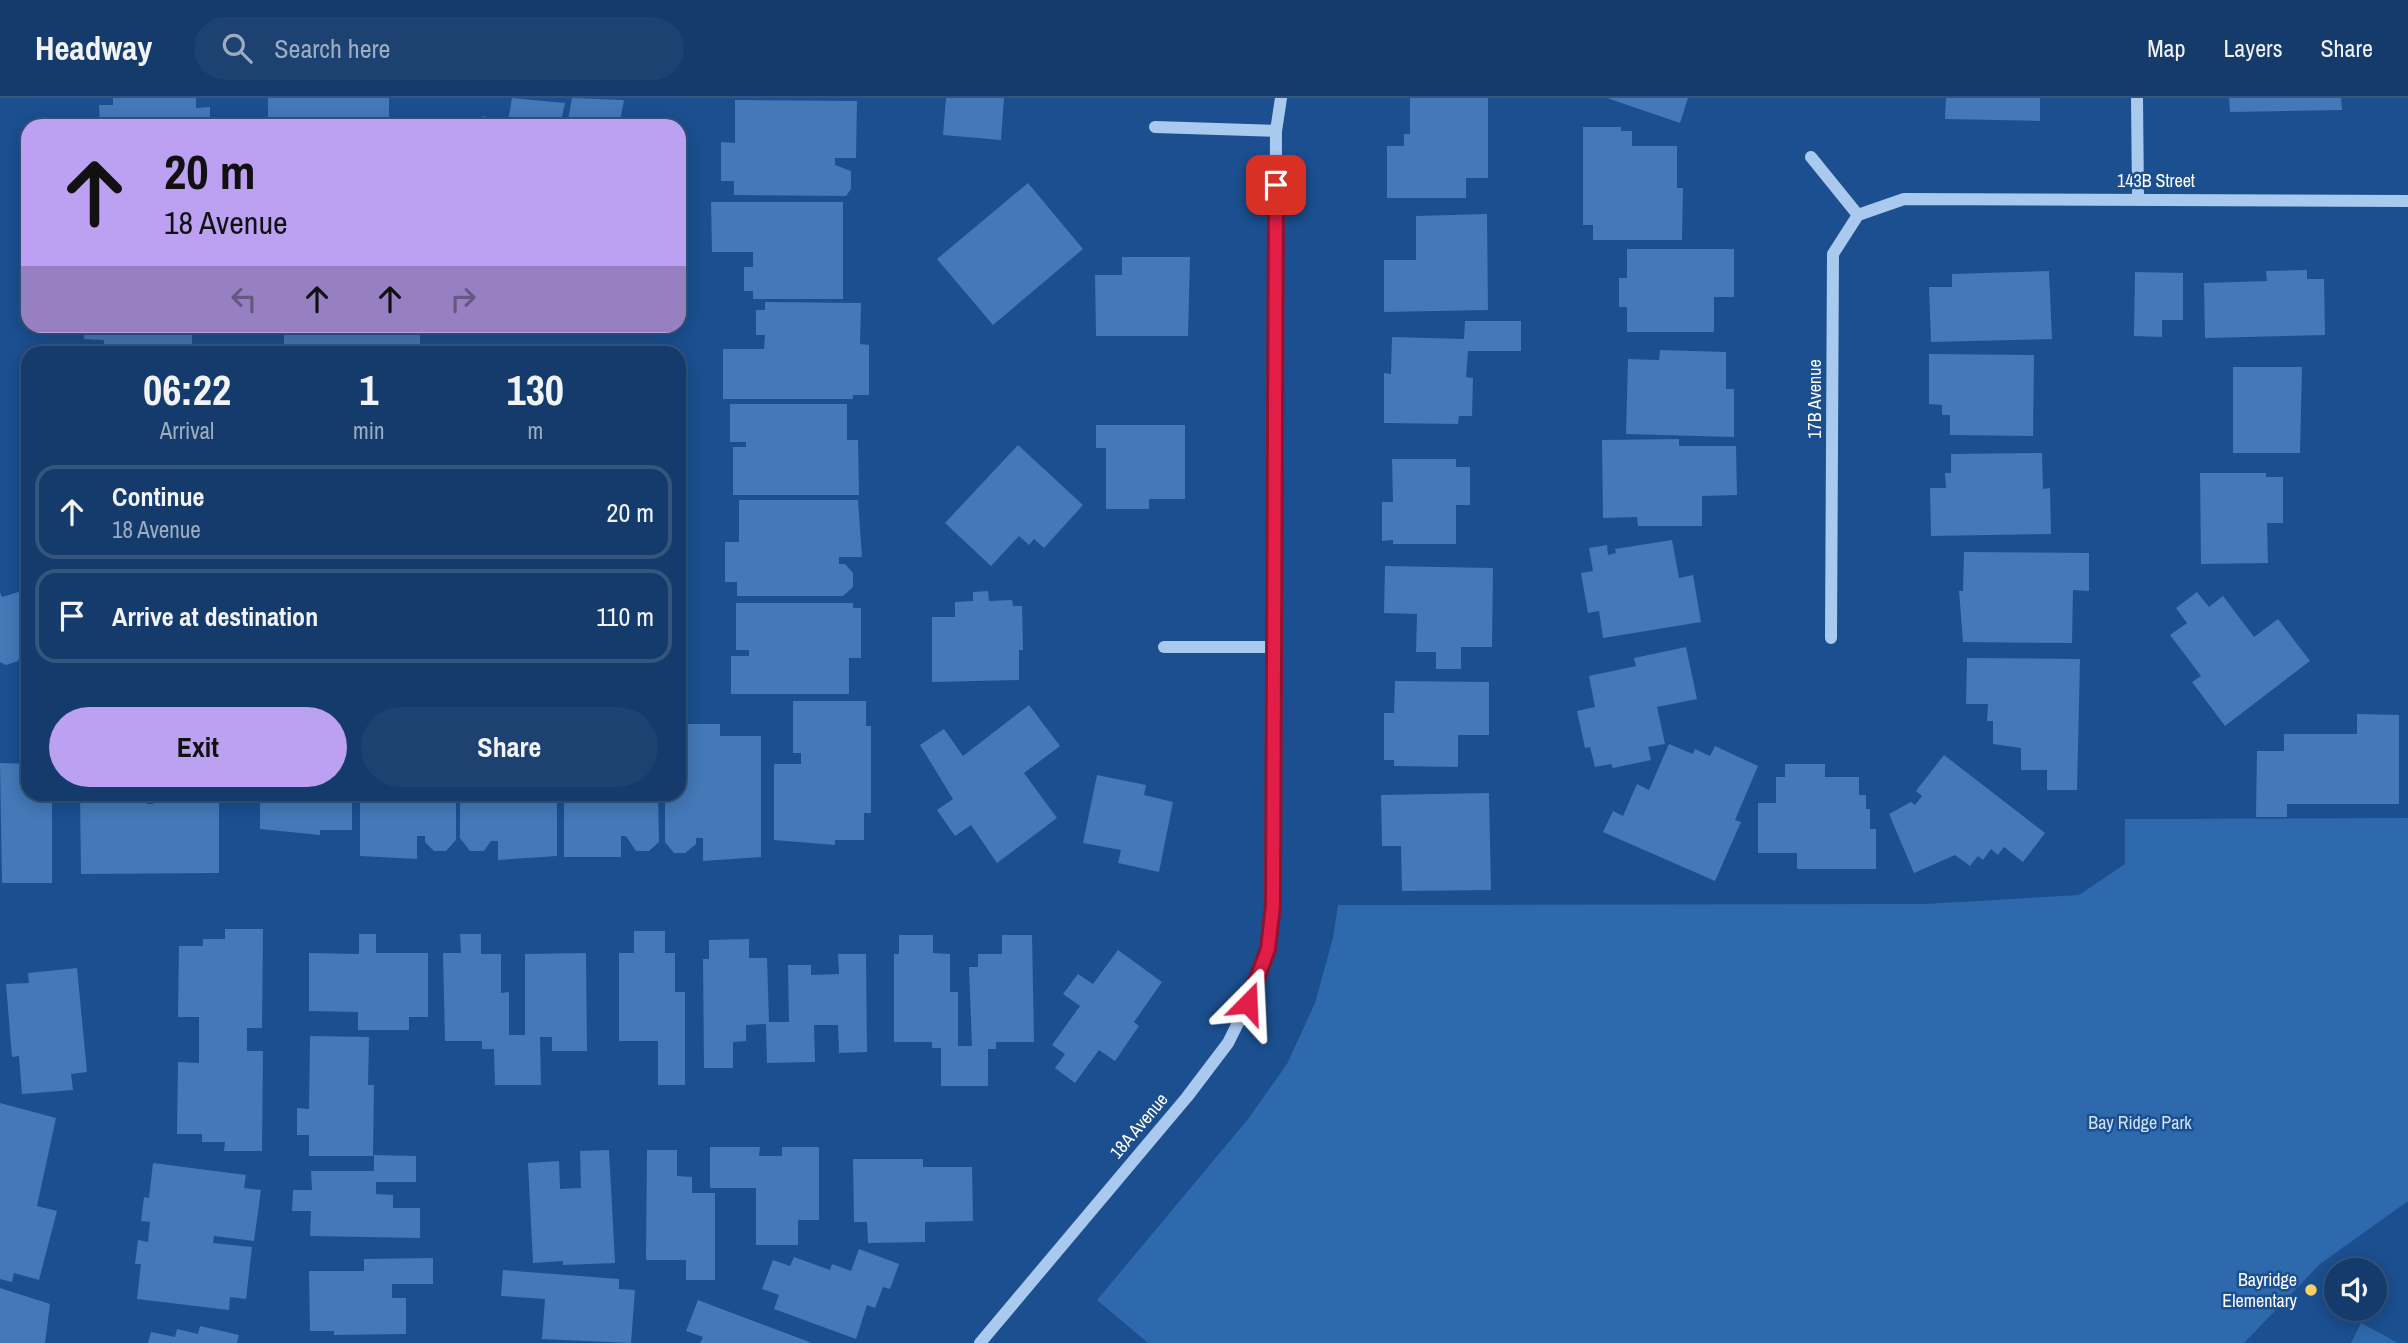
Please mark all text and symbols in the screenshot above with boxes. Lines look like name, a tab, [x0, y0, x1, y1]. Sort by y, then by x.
search box	[194, 17, 684, 80]
text: Headway	[35, 26, 152, 70]
icon: search	[218, 29, 256, 67]
text: Search here	[274, 31, 390, 66]
text: Map	[2147, 32, 2185, 64]
text: Layers	[2223, 32, 2282, 64]
text: Share	[2320, 32, 2373, 64]
text: 20 m	[164, 138, 256, 204]
icon: ahead	[49, 147, 140, 238]
pin	[1246, 155, 1306, 215]
icon: arrive	[1257, 166, 1295, 204]
street label: 143B Street	[2117, 168, 2195, 193]
text: 18 Avenue	[164, 201, 288, 244]
icon: left	[225, 280, 263, 318]
icon: ahead	[298, 280, 336, 318]
icon: ahead	[371, 280, 409, 318]
icon: right	[444, 280, 482, 318]
street label: 17B Avenue	[1802, 359, 1827, 439]
text: 06:22	[143, 362, 231, 418]
text: 1	[359, 362, 378, 418]
text: 130	[507, 362, 564, 418]
text: Arrival	[160, 415, 214, 446]
text: min	[353, 415, 385, 446]
text: m	[527, 415, 543, 446]
text: Continue	[112, 479, 204, 514]
icon: ahead	[53, 493, 91, 531]
text: 20 m	[607, 495, 654, 530]
text: 18 Avenue	[112, 514, 201, 545]
icon: arrive	[53, 597, 91, 635]
text: Arrive at destination	[112, 599, 318, 634]
text: 110 m	[596, 599, 654, 634]
button: Exit	[49, 707, 347, 787]
button: Share	[361, 707, 658, 787]
position arrow	[1211, 966, 1285, 1040]
street label: 18A Avenue	[1104, 1088, 1173, 1164]
park label: Bay Ridge Park	[2088, 1110, 2192, 1135]
map controls	[2324, 1258, 2387, 1321]
button: sound	[2324, 1258, 2387, 1321]
place label: Bayridge Elementary	[2222, 1267, 2298, 1313]
marker: Bayridge Elementary	[2303, 1282, 2319, 1298]

